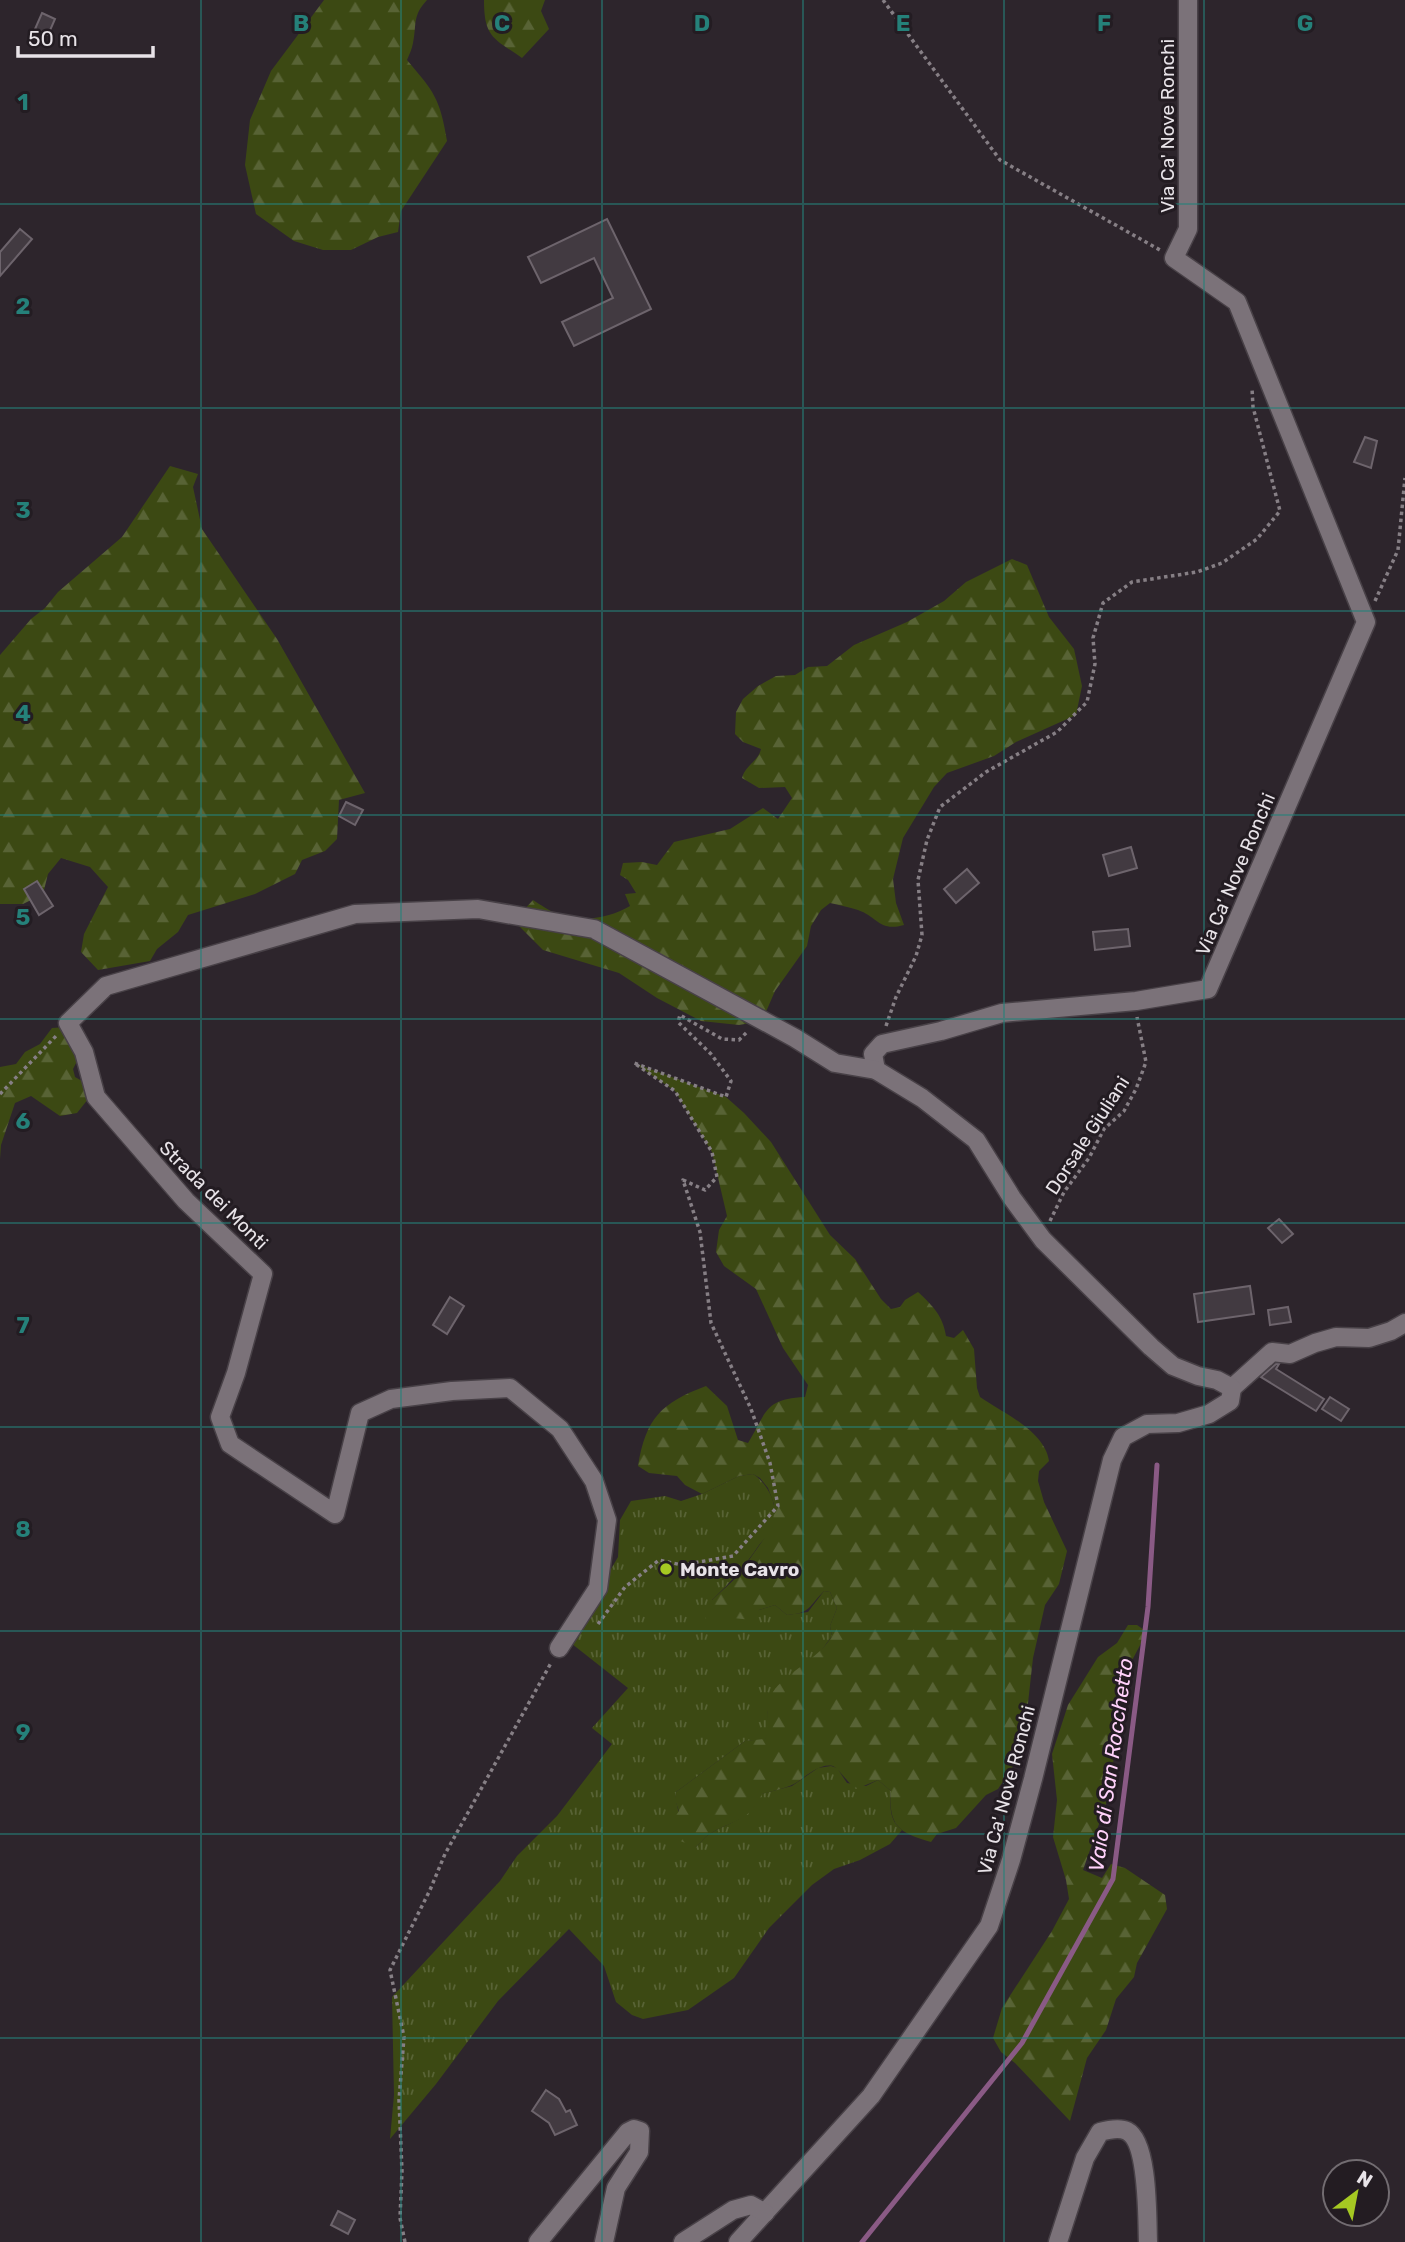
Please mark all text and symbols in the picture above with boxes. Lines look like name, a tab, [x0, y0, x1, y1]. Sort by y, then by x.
text: B	[293, 9, 309, 37]
text: C	[494, 9, 510, 37]
text: D	[694, 9, 710, 37]
text: E	[896, 9, 910, 37]
text: F	[1097, 9, 1111, 37]
text: G	[1297, 9, 1313, 37]
scale bar	[18, 14, 152, 58]
text: 50 m	[28, 26, 78, 51]
street label: Via Ca' Nove Ronchi	[1156, 39, 1179, 213]
text: 1	[17, 88, 29, 116]
text: 2	[16, 292, 30, 320]
text: 3	[15, 496, 31, 524]
text: 4	[15, 699, 31, 727]
street label: Via Ca' Nove Ronchi	[1191, 790, 1280, 959]
text: 5	[16, 903, 31, 931]
street label: Dorsale Giuliani	[1041, 1072, 1134, 1199]
text: 6	[16, 1107, 31, 1135]
street label: Strada dei Monti	[155, 1136, 273, 1254]
text: 7	[16, 1311, 30, 1339]
text: 8	[15, 1515, 31, 1543]
place label: Monte Cavro	[680, 1558, 799, 1581]
marker: Monte Cavro	[658, 1561, 674, 1577]
water label: Vaio di San Rocchetto	[1083, 1656, 1138, 1874]
street label: Via Ca' Nove Ronchi	[973, 1703, 1040, 1877]
text: 9	[16, 1718, 30, 1746]
north arrow	[1321, 2158, 1391, 2228]
text: N	[1353, 2166, 1377, 2192]

